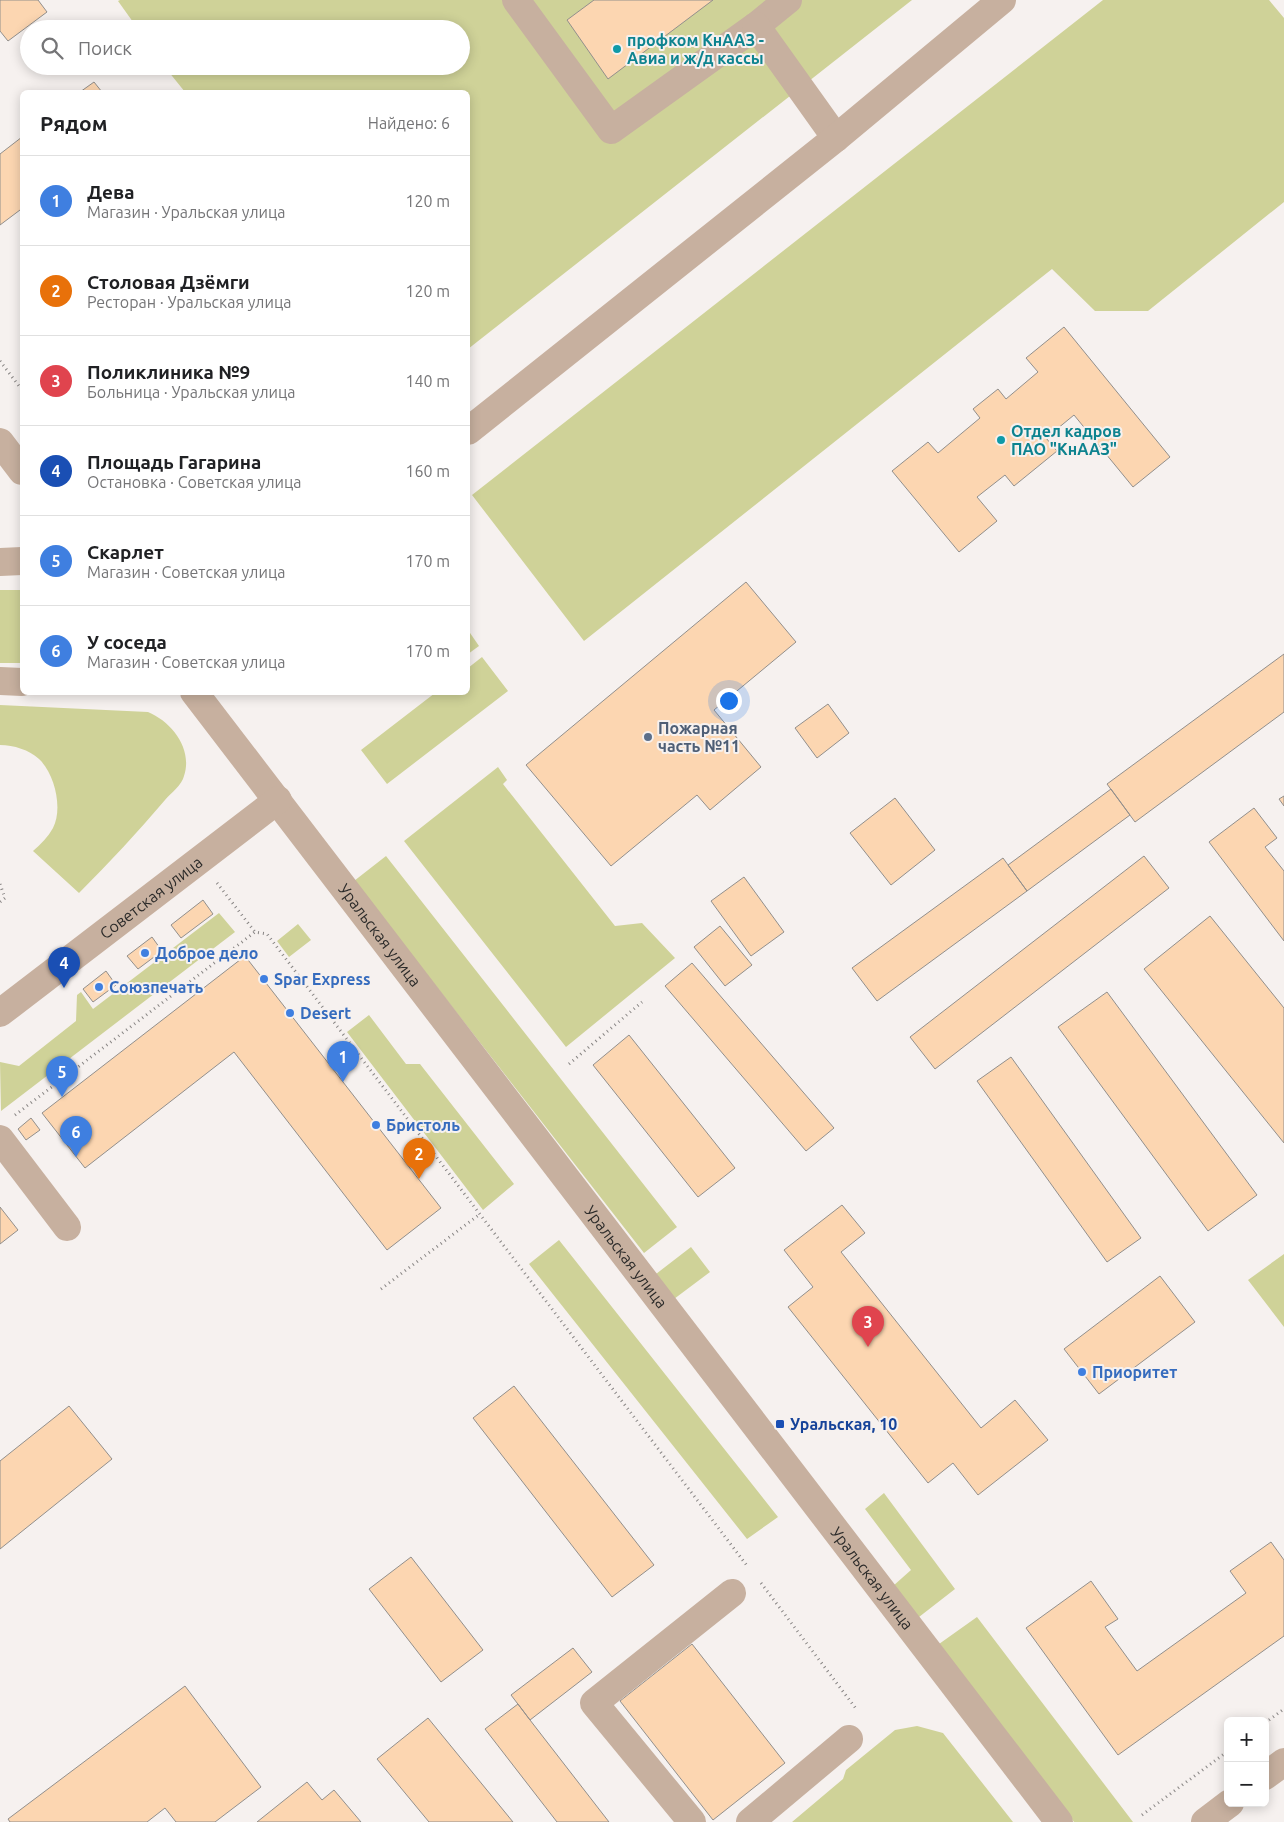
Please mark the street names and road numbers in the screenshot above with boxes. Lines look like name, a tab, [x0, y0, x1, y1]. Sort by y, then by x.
street label: Советская улица	[96, 853, 206, 942]
street label: Уральская улица	[335, 880, 425, 990]
street label: Уральская улица	[581, 1202, 671, 1311]
street label: Уральская улица	[827, 1523, 917, 1633]

